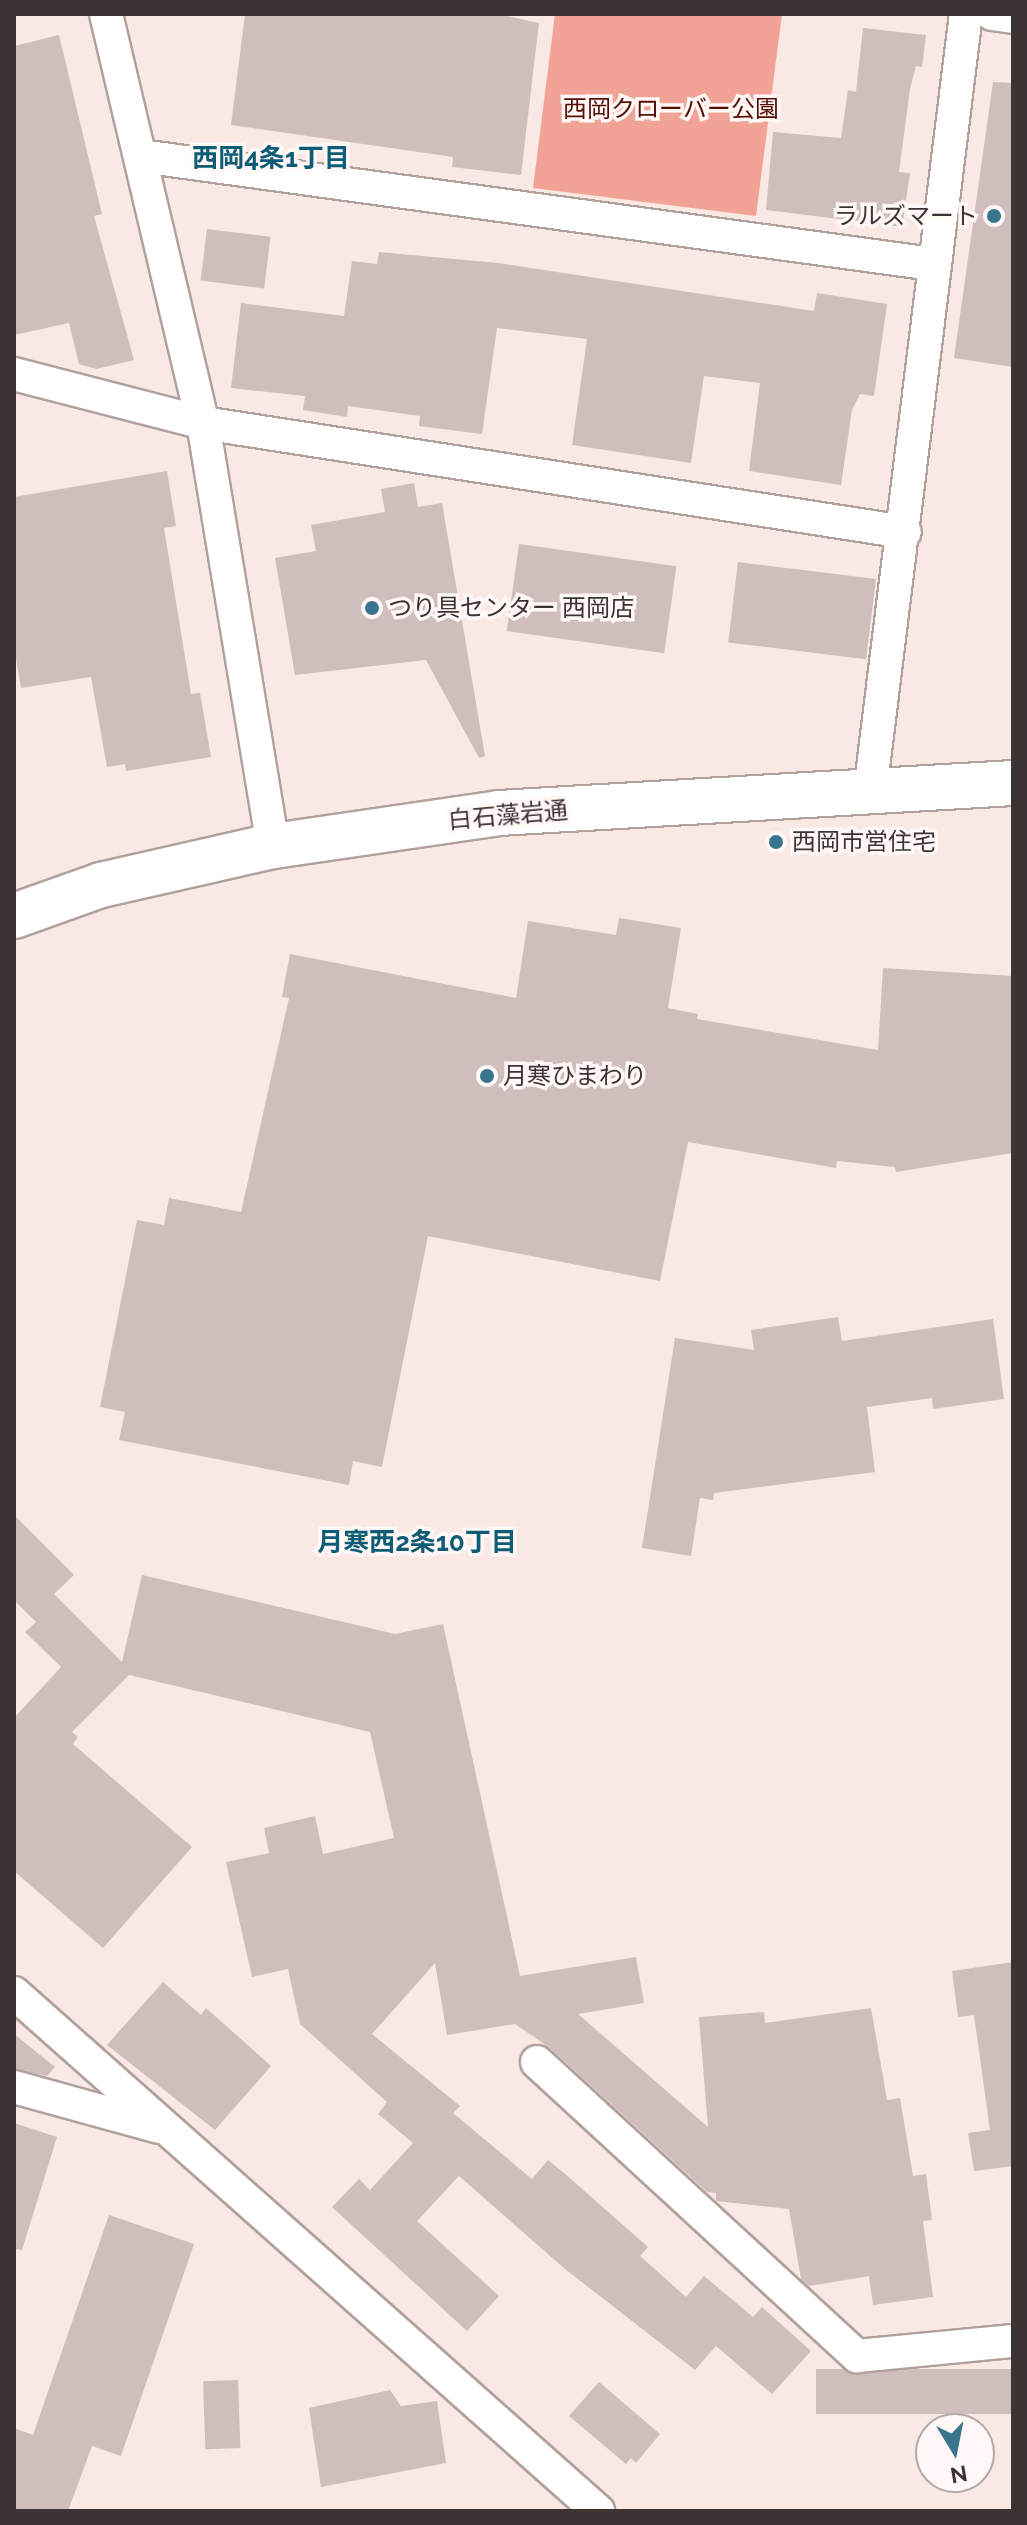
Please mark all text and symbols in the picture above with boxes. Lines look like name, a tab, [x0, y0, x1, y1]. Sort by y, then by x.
park label: 西岡クローバー公園	[563, 95, 779, 123]
district label: 西岡4条1丁目	[192, 143, 350, 175]
place label: ラルズマート	[834, 202, 978, 230]
marker: ラルズマート	[985, 207, 1003, 225]
place label: つり具センター 西岡店	[388, 594, 634, 622]
marker: つり具センター 西岡店	[363, 599, 381, 617]
street label: 白石藻岩通	[447, 795, 569, 835]
place label: 西岡市営住宅	[792, 828, 936, 856]
marker: 西岡市営住宅	[767, 833, 785, 851]
place label: 月寒ひまわり	[503, 1062, 647, 1090]
marker: 月寒ひまわり	[478, 1067, 496, 1085]
district label: 月寒西2条10丁目	[317, 1527, 517, 1559]
north arrow	[915, 2413, 995, 2493]
text: N	[948, 2460, 969, 2489]

